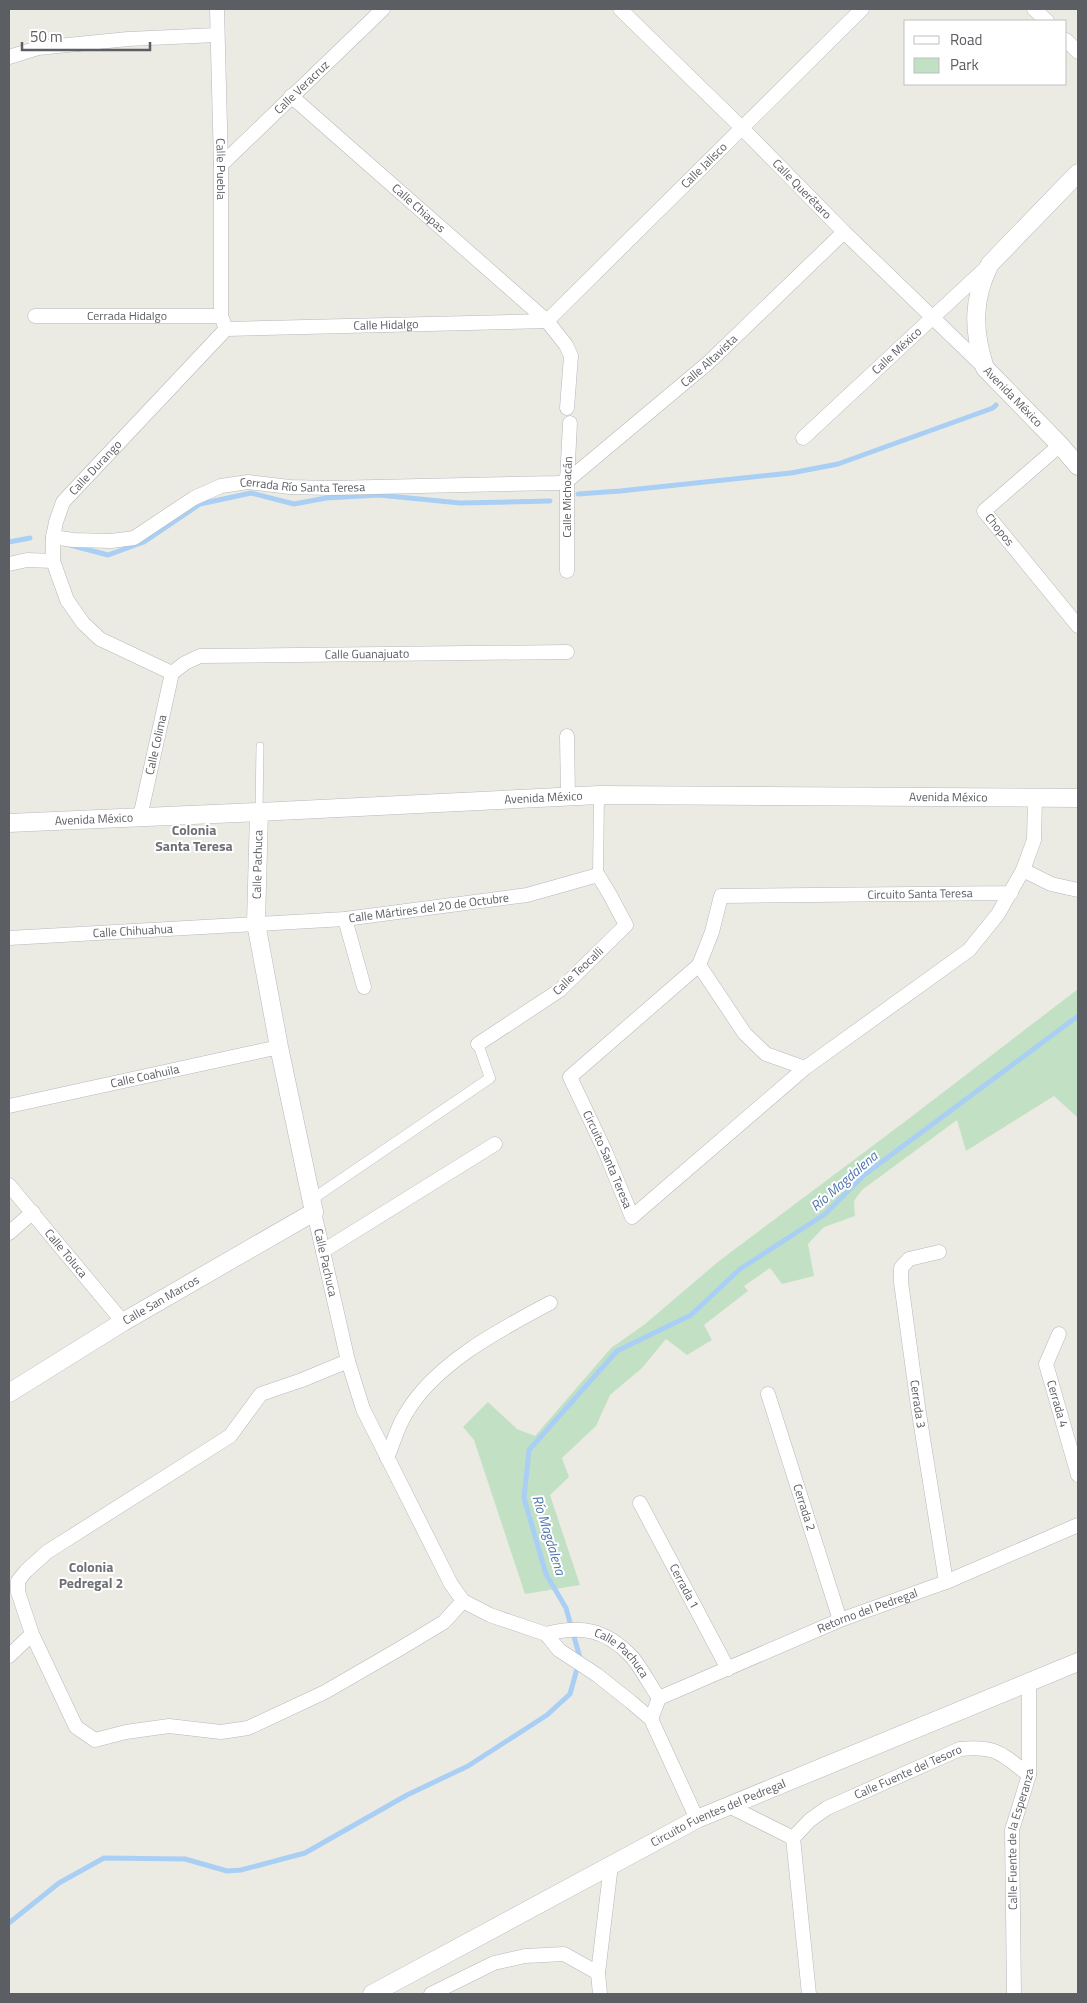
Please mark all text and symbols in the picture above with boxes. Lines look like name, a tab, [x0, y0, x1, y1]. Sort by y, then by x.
scale bar	[22, 20, 150, 52]
legend	[904, 20, 1067, 85]
text: 50 m	[30, 25, 63, 48]
text: Road	[950, 28, 982, 51]
text: Park	[950, 53, 979, 76]
street label: Calle Veracruz	[269, 56, 333, 118]
street label: Calle Puebla	[211, 138, 231, 200]
street label: Calle Jalisco	[676, 138, 731, 193]
street label: Calle Querétaro	[768, 154, 836, 223]
street label: Calle Chiapas	[388, 179, 451, 237]
street label: Cerrada Hidalgo	[87, 306, 167, 325]
street label: Calle Hidalgo	[353, 314, 419, 335]
street label: Calle México	[867, 322, 926, 379]
street label: Calle Altavista	[676, 330, 741, 391]
street label: Avenida México	[979, 362, 1048, 431]
street label: Calle Durango	[64, 435, 126, 499]
street label: Calle Michoacán	[557, 456, 577, 538]
street label: Cerrada Río Santa Teresa	[238, 472, 365, 497]
street label: Chopos	[981, 509, 1019, 550]
street label: Calle Guanajuato	[325, 644, 409, 664]
street label: Calle Colima	[140, 713, 171, 777]
street label: Avenida México	[504, 786, 583, 809]
street label: Avenida México	[909, 787, 988, 806]
street label: Avenida México	[54, 808, 133, 830]
district label: Colonia Santa Teresa	[155, 819, 233, 856]
street label: Calle Pachuca	[247, 830, 268, 899]
street label: Circuito Santa Teresa	[867, 883, 973, 904]
street label: Calle Mártires del 20 de Octubre	[347, 887, 510, 927]
street label: Calle Chihuahua	[92, 919, 173, 942]
street label: Calle Teocalli	[548, 942, 607, 999]
street label: Calle Coahuila	[109, 1059, 181, 1093]
street label: Circuito Santa Teresa	[578, 1107, 638, 1211]
water label: Río Magdalena	[806, 1145, 882, 1216]
street label: Calle Toluca	[40, 1224, 92, 1282]
street label: Calle Pachuca	[309, 1227, 343, 1298]
street label: Calle San Marcos	[119, 1270, 203, 1329]
street label: Cerrada 4	[1042, 1378, 1074, 1430]
street label: Cerrada 3	[905, 1379, 931, 1429]
street label: Cerrada 2	[788, 1481, 821, 1533]
water label: Río Magdalena	[527, 1492, 572, 1578]
district label: Colonia Pedregal 2	[59, 1556, 123, 1593]
street label: Cerrada 1	[665, 1560, 704, 1612]
street label: Retorno del Pedregal	[814, 1583, 920, 1638]
street label: Calle Pachuca	[592, 1623, 654, 1681]
street label: Calle Fuente del Tesoro	[851, 1739, 965, 1804]
street label: Calle Fuente de la Esperanza	[1002, 1769, 1038, 1910]
street label: Circuito Fuentes del Pedregal	[647, 1773, 788, 1851]

